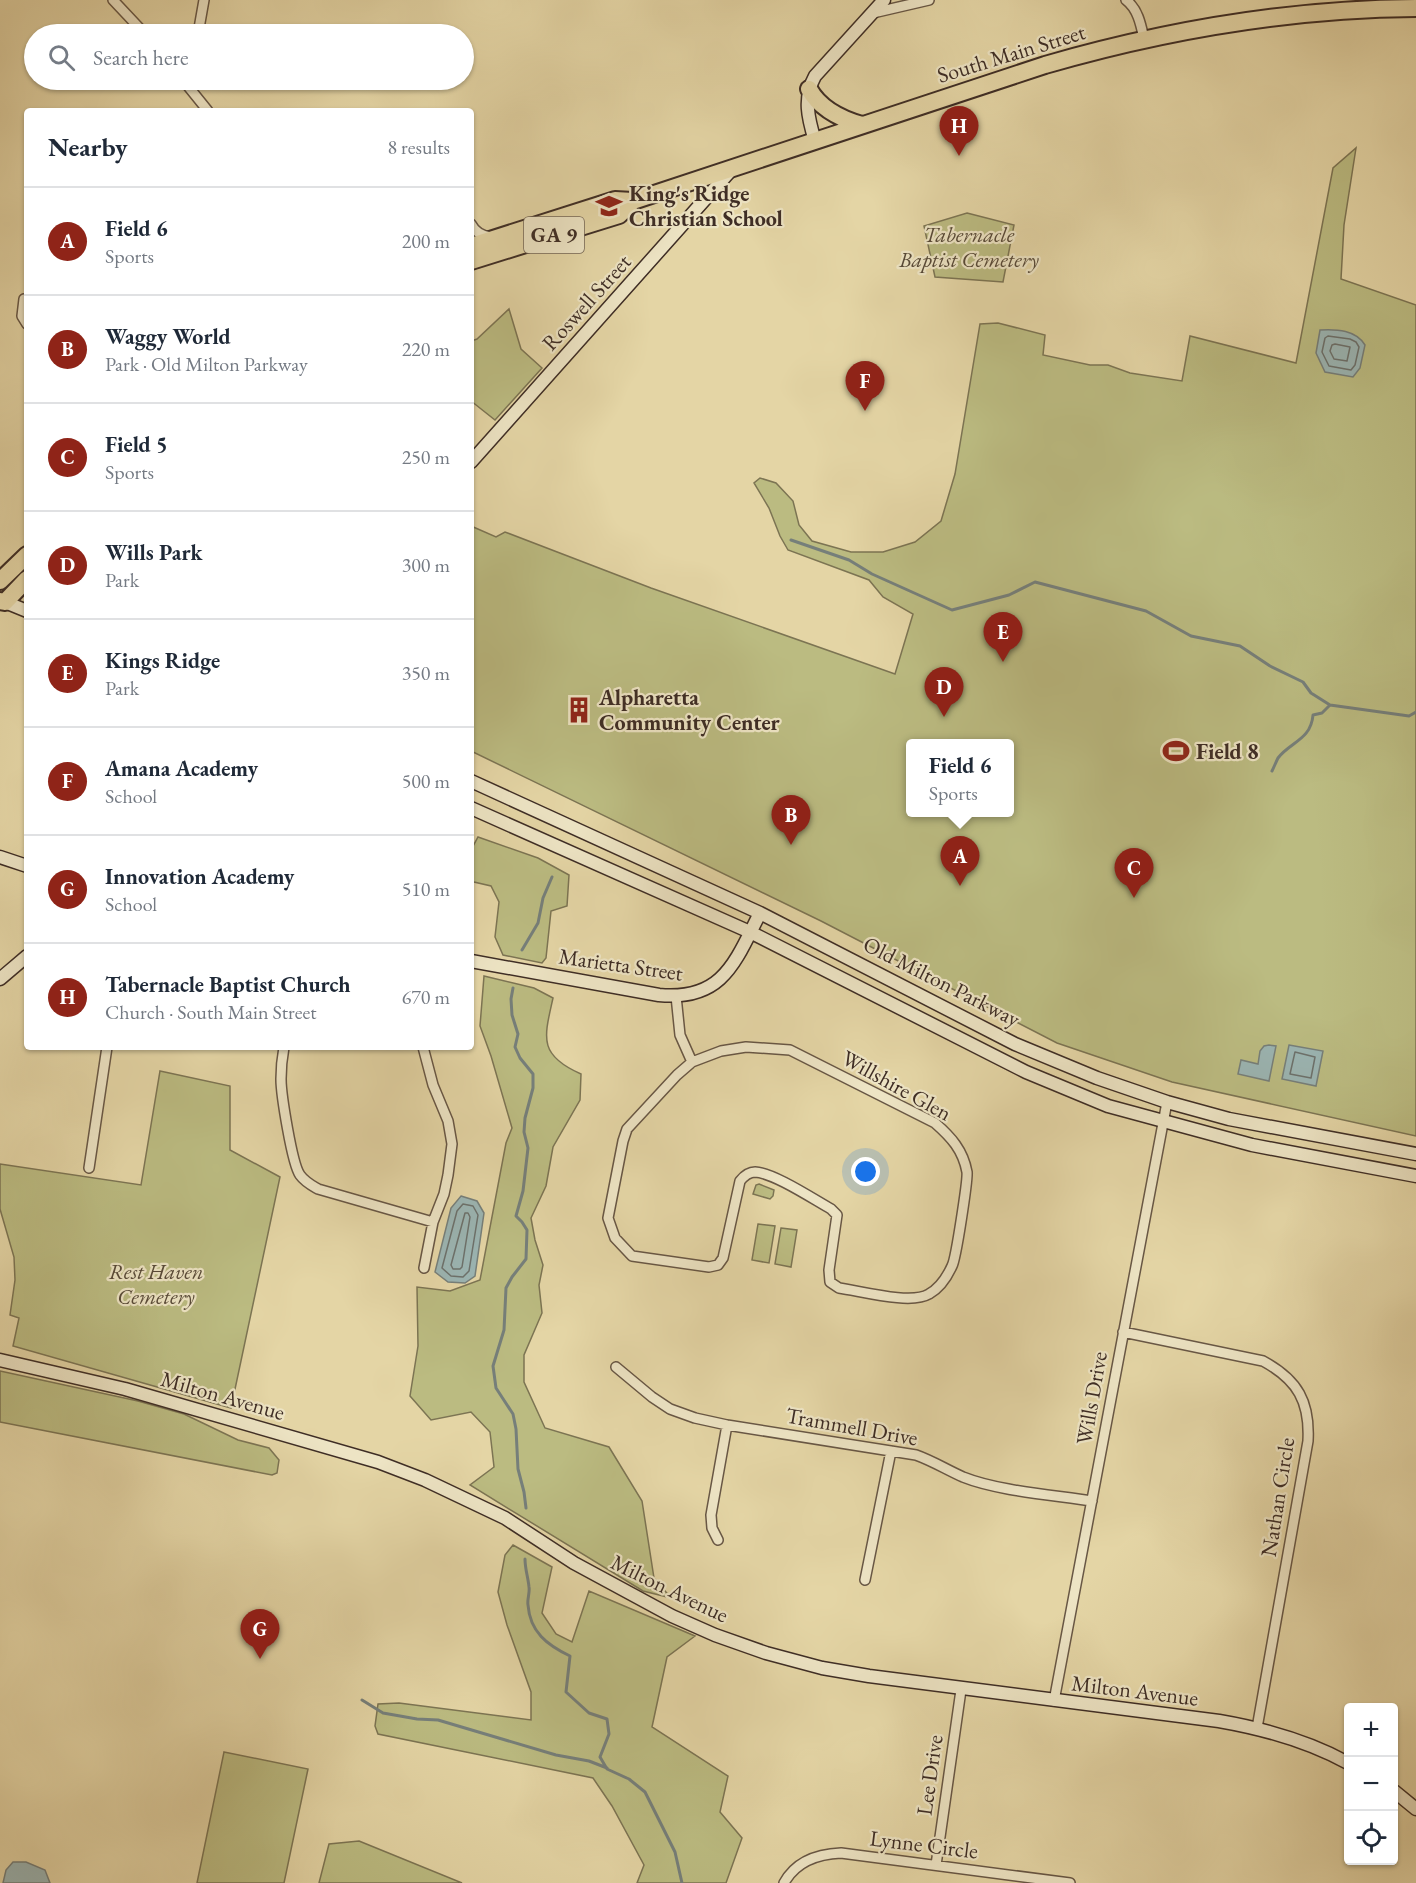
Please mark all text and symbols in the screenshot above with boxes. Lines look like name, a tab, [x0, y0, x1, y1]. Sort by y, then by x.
street label: South Main Street	[934, 17, 1089, 90]
search box	[24, 24, 474, 90]
icon: search	[45, 41, 78, 74]
text: Search here	[93, 43, 188, 72]
pin: H	[940, 106, 978, 156]
text: Nearby	[48, 130, 128, 164]
text: 8 results	[387, 134, 450, 160]
place label: King's Ridge Christian School	[629, 179, 783, 233]
school or university icon: King's Ridge Christian School	[594, 191, 624, 221]
text: Field 6	[105, 214, 168, 243]
road number: GA 9	[524, 217, 584, 253]
park label: Tabernacle Baptist Cemetery	[898, 220, 1039, 274]
text: A	[60, 228, 75, 254]
text: 200 m	[402, 228, 450, 254]
text: Sports	[105, 243, 154, 269]
street label: Roswell Street	[535, 248, 637, 357]
text: Waggy World	[105, 322, 231, 351]
text: B	[61, 336, 74, 362]
text: 220 m	[402, 336, 450, 362]
text: Park · Old Milton Parkway	[105, 351, 308, 377]
pin: F	[846, 362, 884, 411]
text: Field 5	[105, 430, 168, 459]
text: C	[60, 444, 75, 470]
text: 250 m	[402, 444, 450, 470]
text: Sports	[105, 459, 154, 485]
text: Wills Park	[105, 538, 203, 567]
text: D	[60, 552, 75, 578]
text: 300 m	[402, 552, 450, 578]
text: Park	[105, 567, 139, 593]
pin: E	[984, 612, 1022, 662]
text: Kings Ridge	[105, 646, 220, 675]
text: E	[62, 660, 73, 686]
text: 350 m	[402, 660, 450, 686]
pin: D	[924, 668, 964, 717]
text: Park	[105, 675, 139, 701]
place label: Alpharetta Community Center	[598, 683, 781, 737]
building icon: Alpharetta Community Center	[564, 695, 594, 725]
sports icon: Field 8	[1161, 736, 1191, 766]
place label: Field 8	[1196, 737, 1259, 766]
popup	[906, 739, 1014, 817]
text: Field 6	[929, 751, 991, 780]
text: Amana Academy	[105, 754, 258, 783]
text: F	[62, 768, 73, 794]
text: 500 m	[402, 768, 450, 794]
text: Sports	[929, 780, 978, 806]
text: School	[105, 783, 157, 809]
pin: B	[772, 796, 810, 845]
pin: A	[940, 836, 980, 886]
pin: C	[1114, 848, 1154, 898]
text: Innovation Academy	[105, 862, 294, 891]
text: G	[60, 876, 75, 902]
text: 510 m	[402, 876, 450, 902]
text: School	[105, 891, 157, 917]
street label: Old Milton Parkway	[858, 929, 1025, 1034]
street label: Marietta Street	[557, 941, 685, 988]
text: Tabernacle Baptist Church	[105, 970, 351, 999]
text: H	[59, 984, 76, 1010]
text: 670 m	[402, 984, 450, 1010]
text: Church · South Main Street	[105, 999, 316, 1025]
street label: Willshire Glen	[837, 1043, 957, 1128]
your location	[851, 1157, 880, 1186]
park label: Rest Haven Cemetery	[109, 1257, 203, 1311]
street label: Wills Drive	[1069, 1349, 1114, 1447]
street label: Milton Avenue	[158, 1364, 289, 1427]
street label: Trammell Drive	[784, 1401, 921, 1452]
street label: Nathan Circle	[1254, 1435, 1301, 1559]
street label: Milton Avenue	[606, 1547, 734, 1630]
pin: G	[240, 1610, 280, 1659]
street label: Milton Avenue	[1070, 1668, 1200, 1713]
map controls	[1344, 1703, 1398, 1865]
button: +	[1344, 1703, 1398, 1757]
street label: Lee Drive	[909, 1732, 950, 1817]
button: −	[1344, 1757, 1398, 1811]
button: locate	[1344, 1811, 1398, 1865]
street label: Lynne Circle	[868, 1823, 980, 1866]

